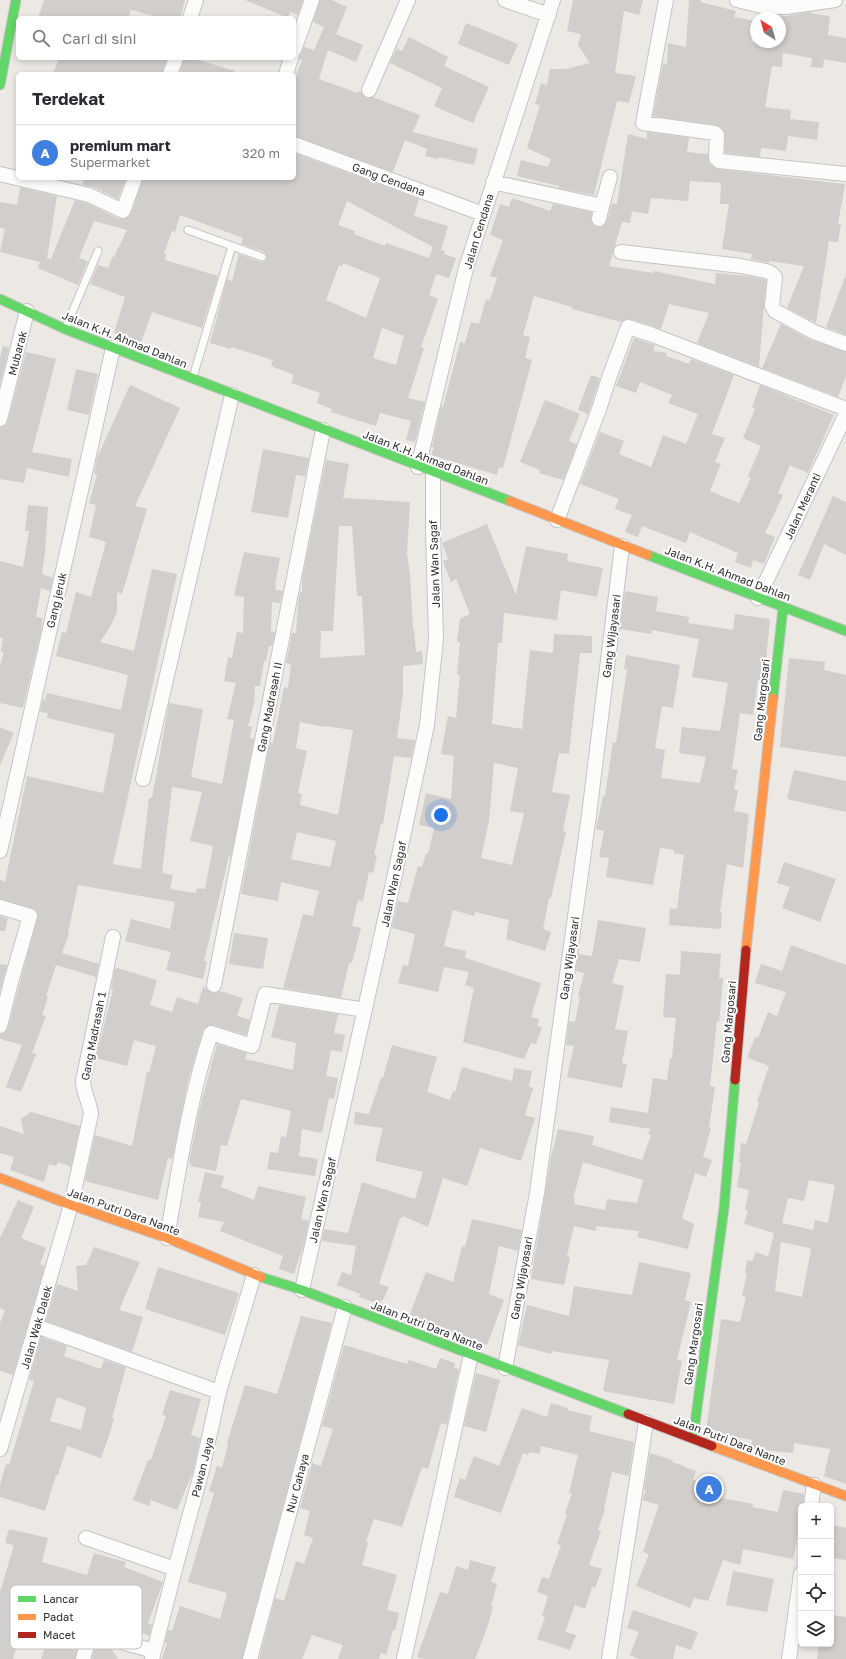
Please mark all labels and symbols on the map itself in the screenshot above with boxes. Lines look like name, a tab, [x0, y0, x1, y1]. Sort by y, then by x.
north arrow	[750, 12, 786, 48]
street label: Gang Cendana	[351, 160, 427, 198]
street label: Jalan Cendana	[460, 192, 496, 270]
street label: Jalan K.H. Ahmad Dahlan	[61, 308, 189, 370]
street label: Mubarak	[5, 329, 29, 377]
street label: Jalan K.H. Ahmad Dahlan	[361, 427, 491, 487]
street label: Jalan Meranti	[781, 471, 823, 541]
street label: Jalan Wan Sagaf	[426, 520, 442, 608]
street label: Jalan K.H. Ahmad Dahlan	[663, 543, 793, 603]
street label: Gang jeruk	[43, 571, 69, 629]
street label: Gang Wijayasari	[599, 593, 623, 678]
street label: Gang Margosari	[750, 658, 772, 742]
street label: Gang Madrasah II	[254, 661, 284, 753]
your location	[431, 805, 451, 825]
street label: Jalan Wan Sagaf	[378, 840, 408, 928]
street label: Gang Wijayasari	[557, 915, 581, 1001]
street label: Gang Margosari	[718, 980, 738, 1064]
street label: Gang Madrasah 1	[78, 991, 108, 1081]
street label: Jalan Wan Sagaf	[306, 1156, 338, 1244]
street label: Jalan Putri Dara Nante	[66, 1185, 182, 1237]
street label: Gang Wijayasari	[507, 1235, 535, 1321]
street label: Jalan Wak Dalek	[18, 1283, 54, 1371]
street label: Jalan Putri Dara Nante	[369, 1298, 485, 1352]
street label: Gang Margosari	[681, 1302, 705, 1386]
street label: Jalan Putri Dara Nante	[672, 1413, 788, 1467]
street label: Pawan Jaya	[188, 1435, 216, 1499]
street label: Nur Cahaya	[283, 1452, 311, 1514]
pin: A	[696, 1474, 722, 1504]
legend	[10, 1585, 142, 1649]
text: Lancar	[43, 1592, 80, 1605]
text: Padat	[43, 1610, 74, 1623]
text: Macet	[43, 1628, 75, 1641]

